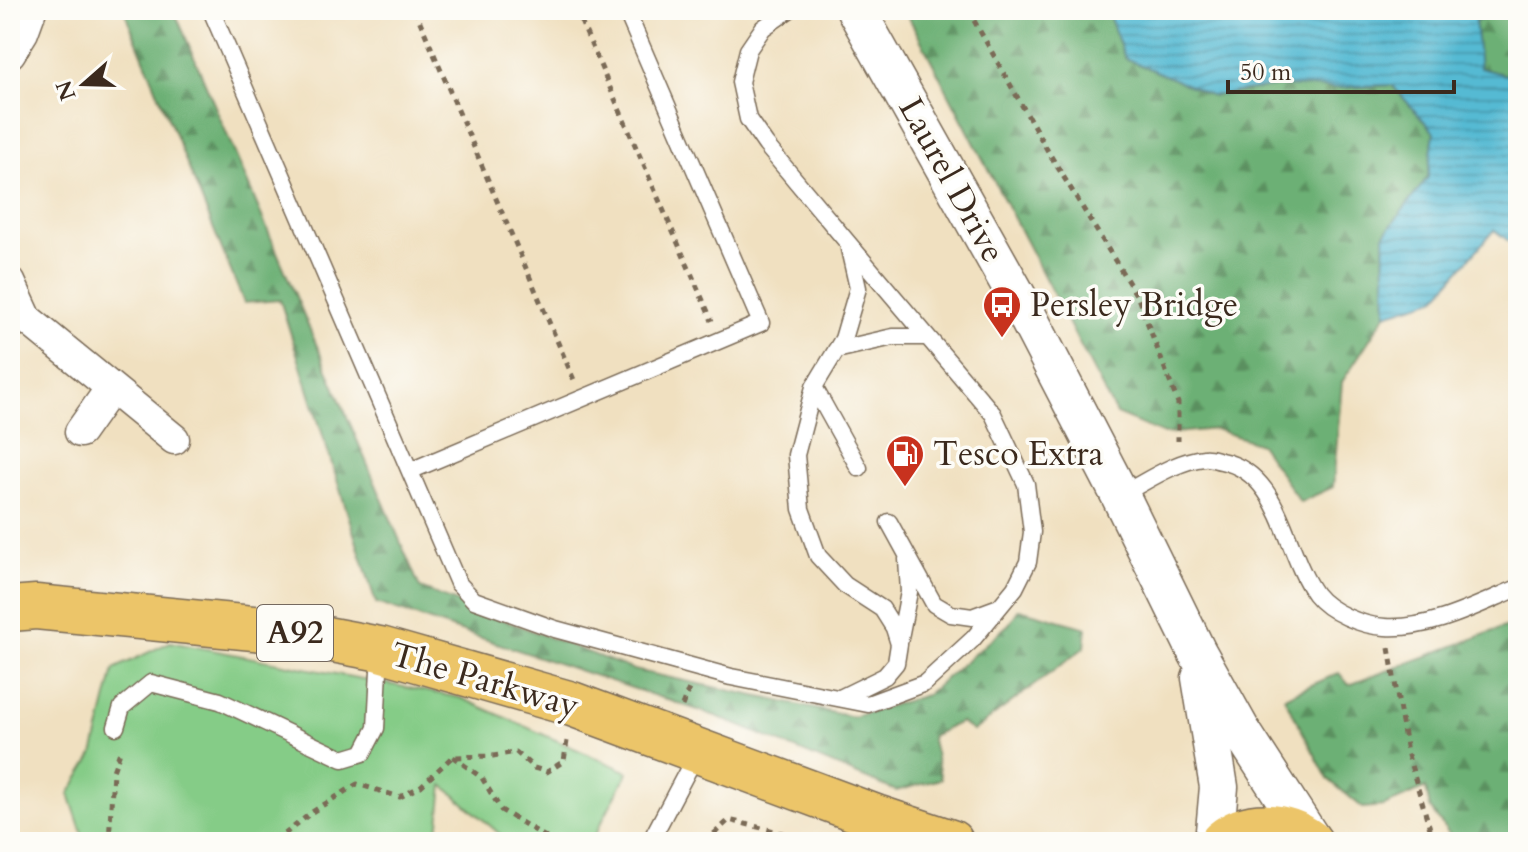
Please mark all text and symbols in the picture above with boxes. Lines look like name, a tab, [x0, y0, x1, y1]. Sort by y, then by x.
north arrow	[44, 44, 124, 124]
scale bar	[1228, 44, 1454, 94]
text: 50 m	[1240, 56, 1292, 89]
text: N	[49, 76, 84, 105]
street label: Laurel Drive	[888, 89, 1016, 271]
place label: Persley Bridge	[1030, 282, 1238, 328]
bus stop icon: Persley Bridge	[981, 284, 1023, 339]
place label: Tesco Extra	[933, 431, 1104, 477]
fuel station icon: Tesco Extra	[884, 433, 926, 488]
road number: A92	[257, 605, 333, 661]
street label: The Parkway	[386, 631, 584, 729]

